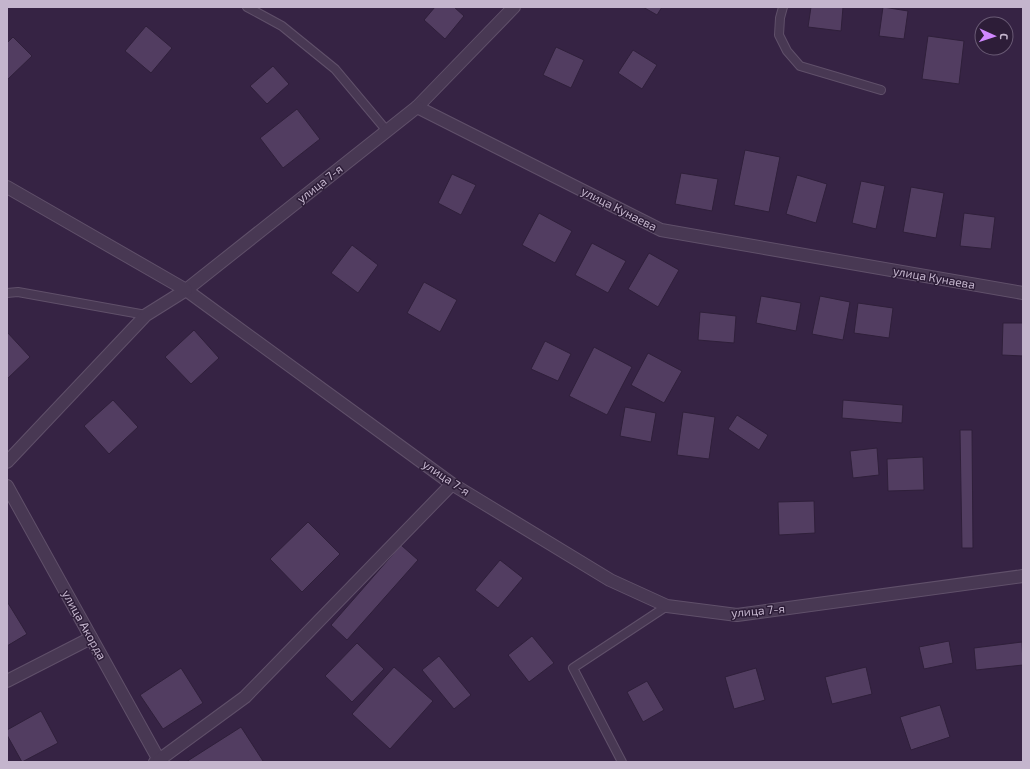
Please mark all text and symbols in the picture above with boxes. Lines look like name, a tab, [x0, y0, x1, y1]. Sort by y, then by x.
north arrow	[974, 16, 1014, 56]
text: С	[998, 33, 1011, 41]
street label: улица 7-я	[294, 161, 346, 206]
street label: улица Кунаева	[579, 183, 660, 234]
street label: улица Кунаева	[892, 263, 976, 292]
street label: улица 7-я	[420, 456, 473, 499]
street label: улица Акорда	[59, 587, 110, 662]
street label: улица 7-я	[730, 601, 786, 620]

